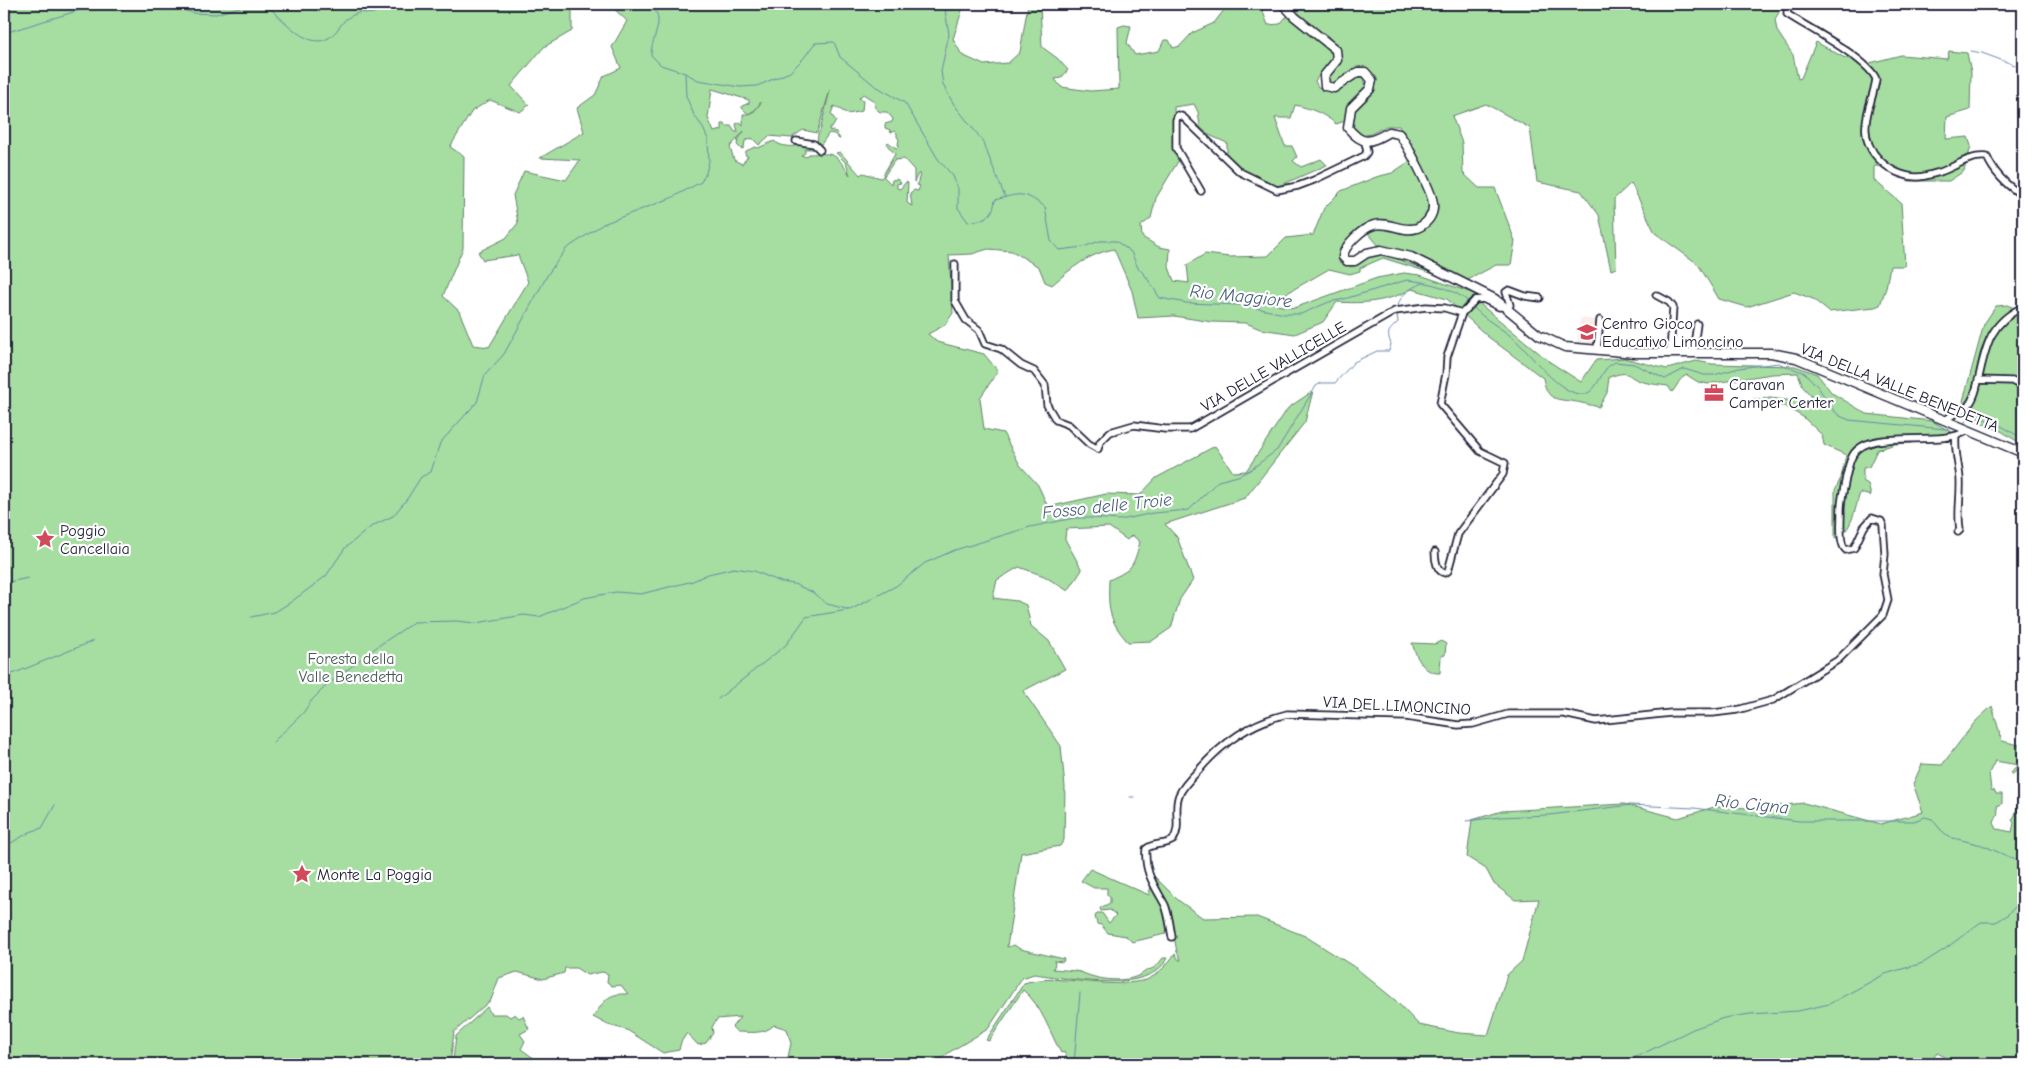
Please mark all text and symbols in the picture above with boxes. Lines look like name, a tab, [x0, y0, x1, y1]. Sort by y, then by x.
water label: Rio Maggiore	[1189, 281, 1293, 312]
place label: Centro Gioco Educativo Limoncino	[1602, 315, 1744, 351]
street label: VIA DELLE VALLICELLE	[1198, 318, 1349, 416]
school or university icon: Centro Gioco Educativo Limoncino	[1576, 321, 1598, 343]
street label: VIA DELLA VALLE BENEDETTA	[1798, 340, 2001, 436]
place label: Caravan Camper Center	[1729, 376, 1834, 412]
office icon: Caravan Camper Center	[1703, 382, 1725, 404]
water label: Fosso delle Troie	[1041, 489, 1173, 524]
place label: Poggio Cancellaia	[60, 522, 130, 558]
place icon: Poggio Cancellaia	[34, 528, 56, 550]
park label: Foresta della Valle Benedetta	[299, 650, 403, 686]
street label: VIA DEL LIMONCINO	[1323, 693, 1471, 719]
water label: Rio Cigna	[1714, 790, 1790, 819]
place icon: Monte La Poggia	[291, 863, 313, 885]
place label: Monte La Poggia	[317, 866, 432, 884]

